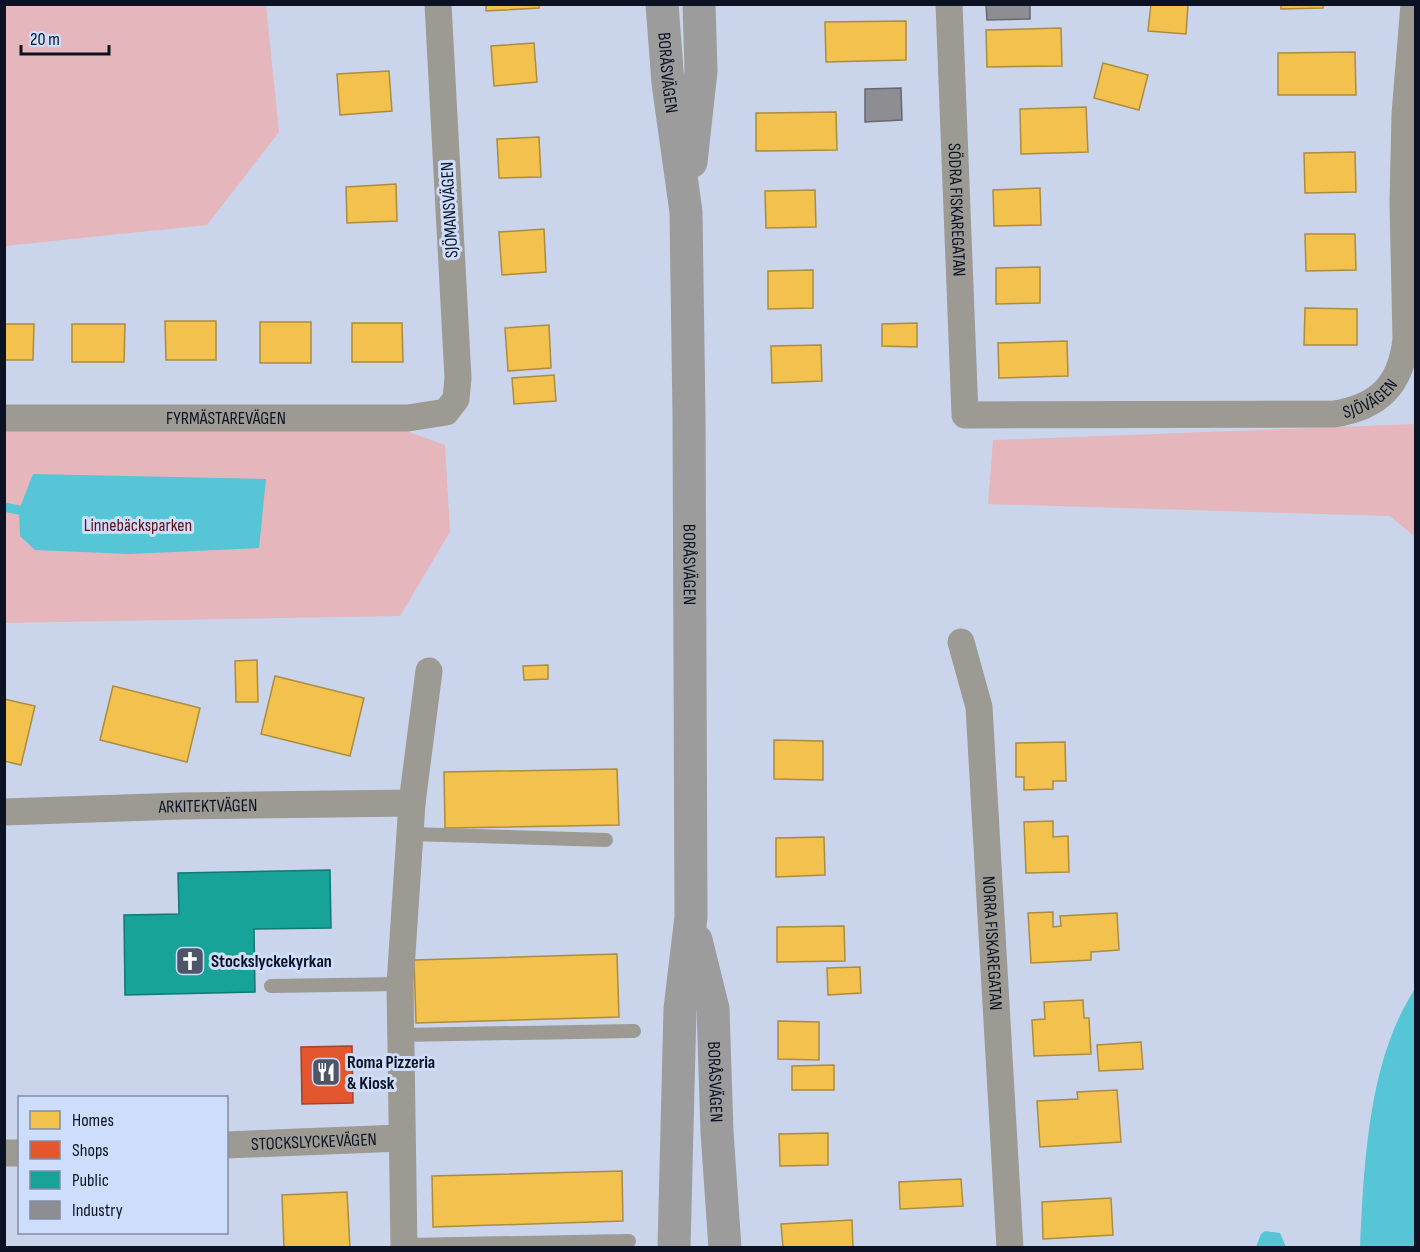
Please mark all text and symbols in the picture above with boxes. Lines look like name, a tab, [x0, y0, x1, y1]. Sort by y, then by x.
scale bar	[21, 18, 110, 56]
text: 20 m	[30, 29, 60, 50]
street label: BORÅSVÄGEN	[653, 32, 682, 115]
street label: SÖDRA FISKAREGATAN	[943, 143, 970, 277]
street label: SJÖMANSVÄGEN	[436, 161, 463, 259]
street label: SJÖVÄGEN	[1341, 375, 1402, 423]
street label: FYRMÄSTAREVÄGEN	[166, 408, 286, 429]
park label: Linnebäcksparken	[84, 515, 192, 536]
street label: BORÅSVÄGEN	[678, 524, 700, 605]
street label: ARKITEKTVÄGEN	[157, 795, 257, 818]
street label: NORRA FISKAREGATAN	[978, 875, 1006, 1011]
church icon: Stockslyckekyrkan	[174, 945, 206, 977]
place label: Stockslyckekyrkan	[211, 951, 332, 972]
street label: BORÅSVÄGEN	[703, 1041, 727, 1123]
place label: Roma Pizzeria & Kiosk	[347, 1052, 435, 1094]
restaurant icon: Roma Pizzeria & Kiosk	[310, 1056, 342, 1088]
legend	[18, 1096, 228, 1234]
text: Homes	[72, 1110, 114, 1131]
street label: STOCKSLYCKEVÄGEN	[251, 1129, 377, 1155]
text: Shops	[72, 1140, 109, 1161]
text: Public	[72, 1170, 109, 1191]
text: Industry	[72, 1200, 123, 1221]

